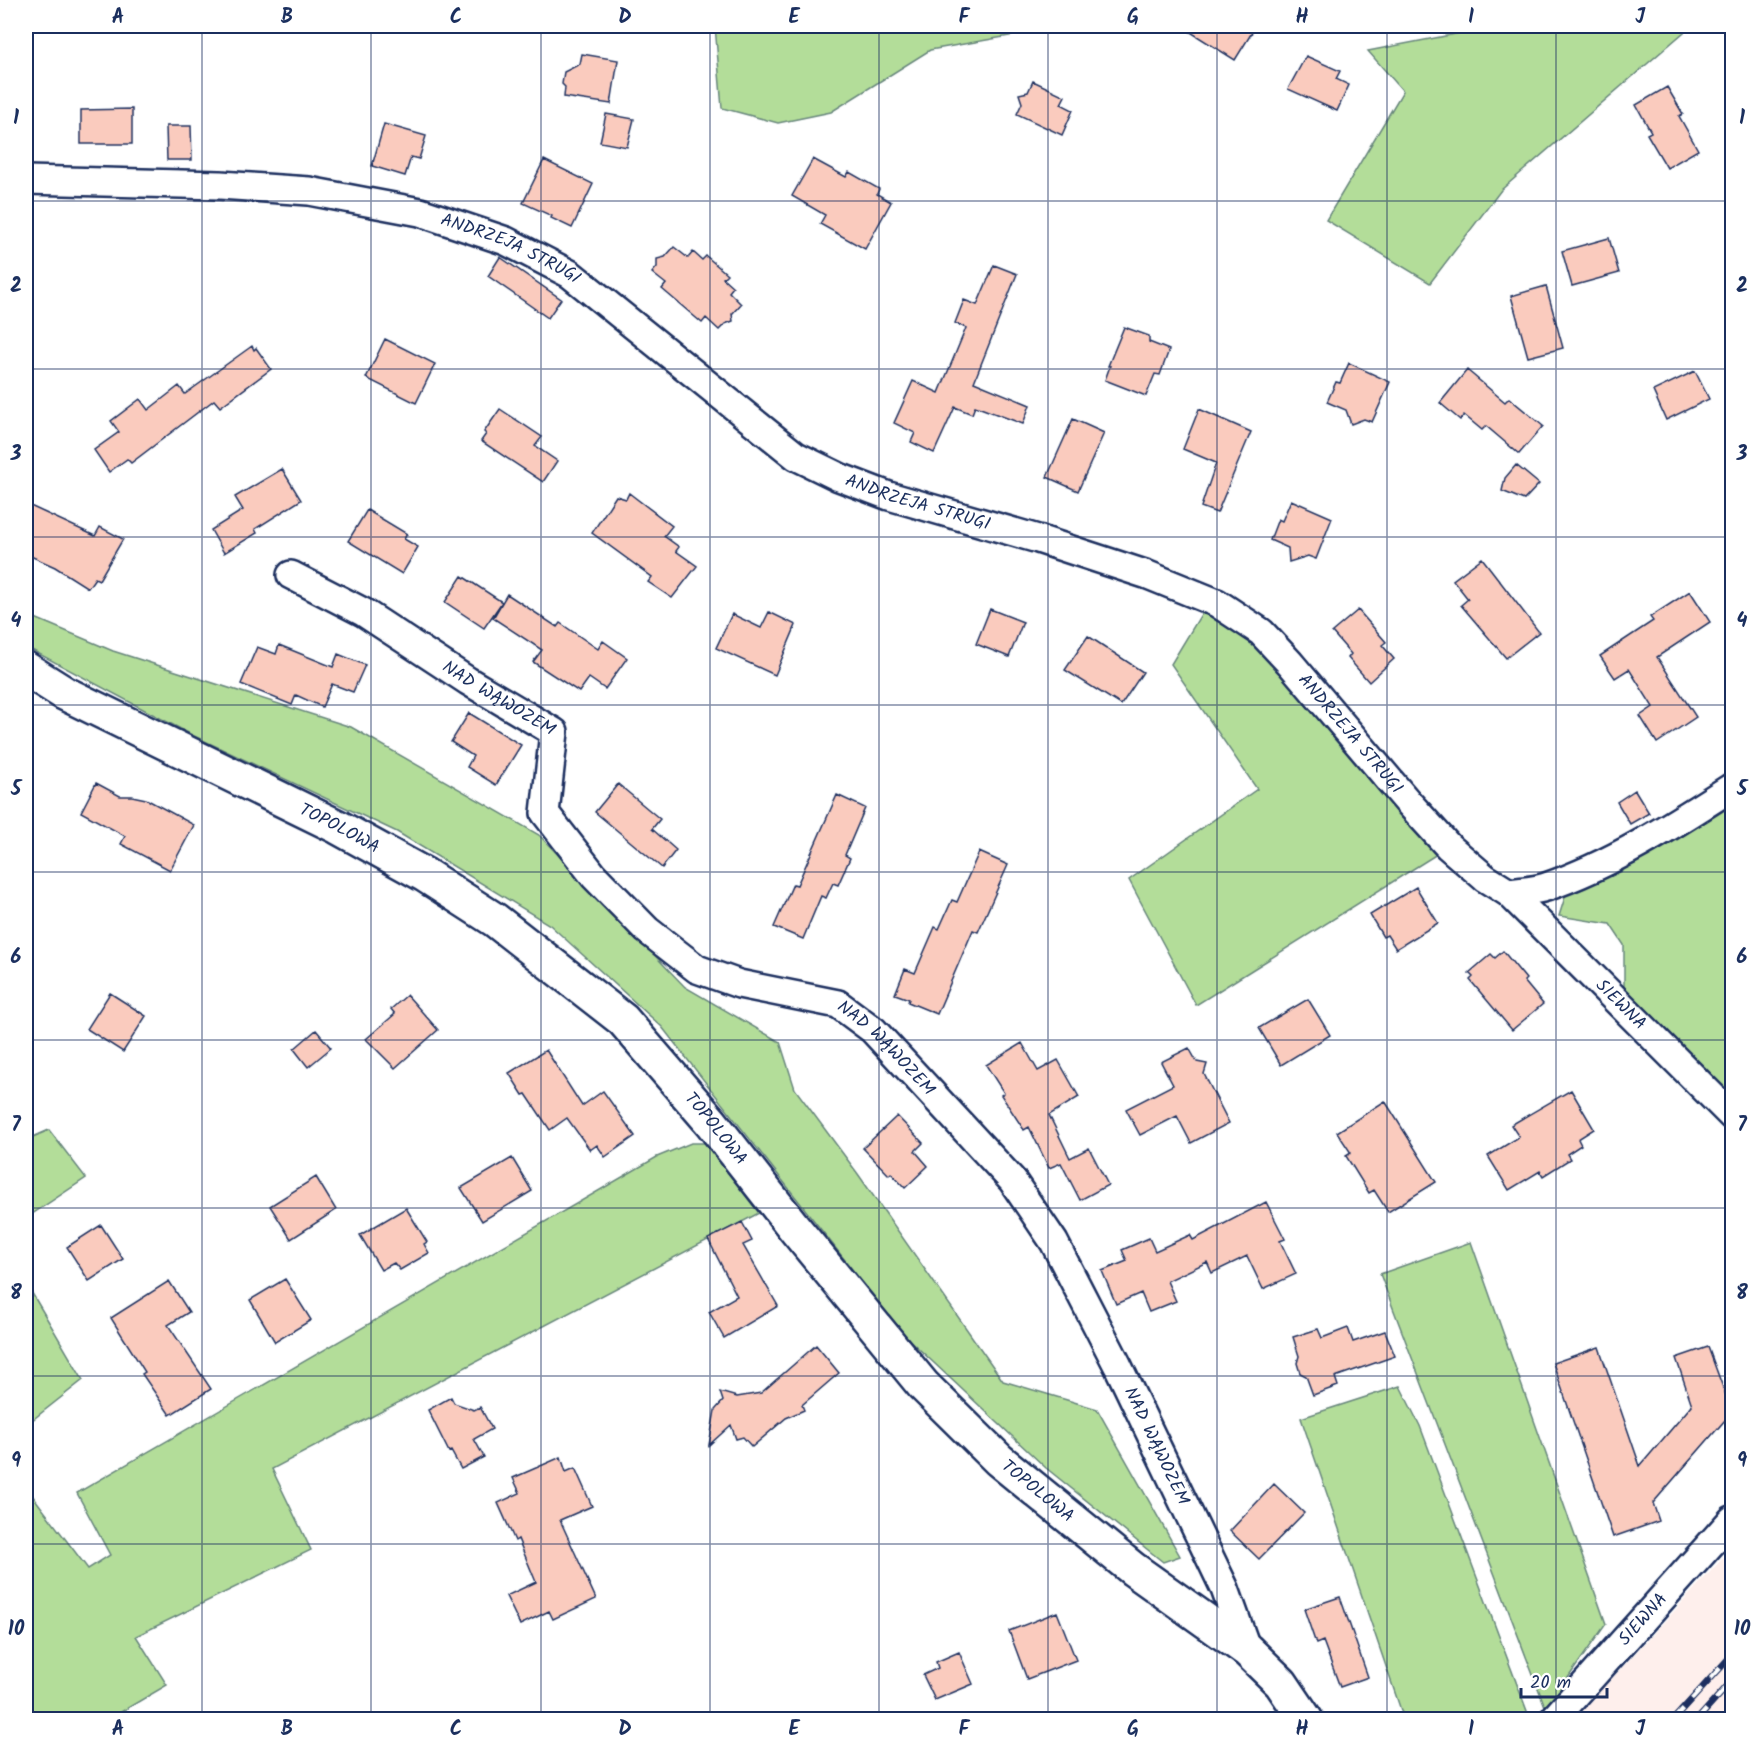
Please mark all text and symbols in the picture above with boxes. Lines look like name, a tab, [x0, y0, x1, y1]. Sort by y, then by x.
text: A	[112, 2, 124, 34]
text: B	[281, 2, 293, 34]
text: C	[450, 2, 462, 34]
text: D	[618, 2, 632, 34]
text: E	[788, 2, 800, 34]
text: F	[959, 2, 971, 34]
text: G	[1127, 2, 1139, 34]
text: H	[1295, 2, 1309, 34]
text: I	[1468, 2, 1474, 34]
text: J	[1635, 2, 1646, 34]
text: 1	[13, 103, 19, 135]
text: 1	[1739, 103, 1745, 135]
street label: ANDRZEJA STRUGI	[437, 205, 587, 292]
text: 2	[10, 271, 22, 303]
text: 2	[1736, 271, 1748, 303]
text: 3	[10, 439, 22, 471]
text: 3	[1736, 439, 1748, 471]
street label: ANDRZEJA STRUGI	[841, 466, 994, 539]
text: 4	[11, 606, 22, 638]
text: 4	[1737, 606, 1748, 638]
street label: NAD WĄWOZEM	[436, 653, 562, 745]
street label: ANDRZEJA STRUGI	[1290, 667, 1410, 801]
text: 5	[10, 774, 23, 806]
text: 5	[1736, 774, 1749, 806]
street label: TOPOLOWA	[294, 796, 385, 862]
text: 6	[11, 942, 22, 974]
text: 6	[1737, 942, 1748, 974]
street label: SIEWNA	[1588, 972, 1653, 1037]
street label: NAD WĄWOZEM	[830, 993, 943, 1103]
street label: TOPOLOWA	[677, 1086, 755, 1172]
text: 7	[11, 1110, 21, 1142]
text: 7	[1737, 1110, 1747, 1142]
text: 8	[10, 1278, 22, 1310]
text: 8	[1736, 1278, 1748, 1310]
street label: NAD WĄWOZEM	[1116, 1382, 1198, 1511]
text: 9	[11, 1446, 21, 1478]
text: 9	[1737, 1446, 1747, 1478]
street label: TOPOLOWA	[995, 1453, 1081, 1530]
street label: SIEWNA	[1611, 1586, 1675, 1653]
text: 10	[8, 1614, 25, 1646]
text: 10	[1734, 1614, 1751, 1646]
scale bar	[1521, 1661, 1606, 1699]
text: 20 m	[1530, 1669, 1571, 1698]
text: A	[112, 1714, 124, 1745]
text: B	[281, 1714, 293, 1745]
text: C	[450, 1714, 462, 1745]
text: D	[618, 1714, 632, 1745]
text: E	[788, 1714, 800, 1745]
text: F	[959, 1714, 971, 1745]
text: G	[1127, 1714, 1139, 1745]
text: H	[1295, 1714, 1309, 1745]
text: I	[1468, 1714, 1474, 1745]
text: J	[1635, 1714, 1646, 1745]

